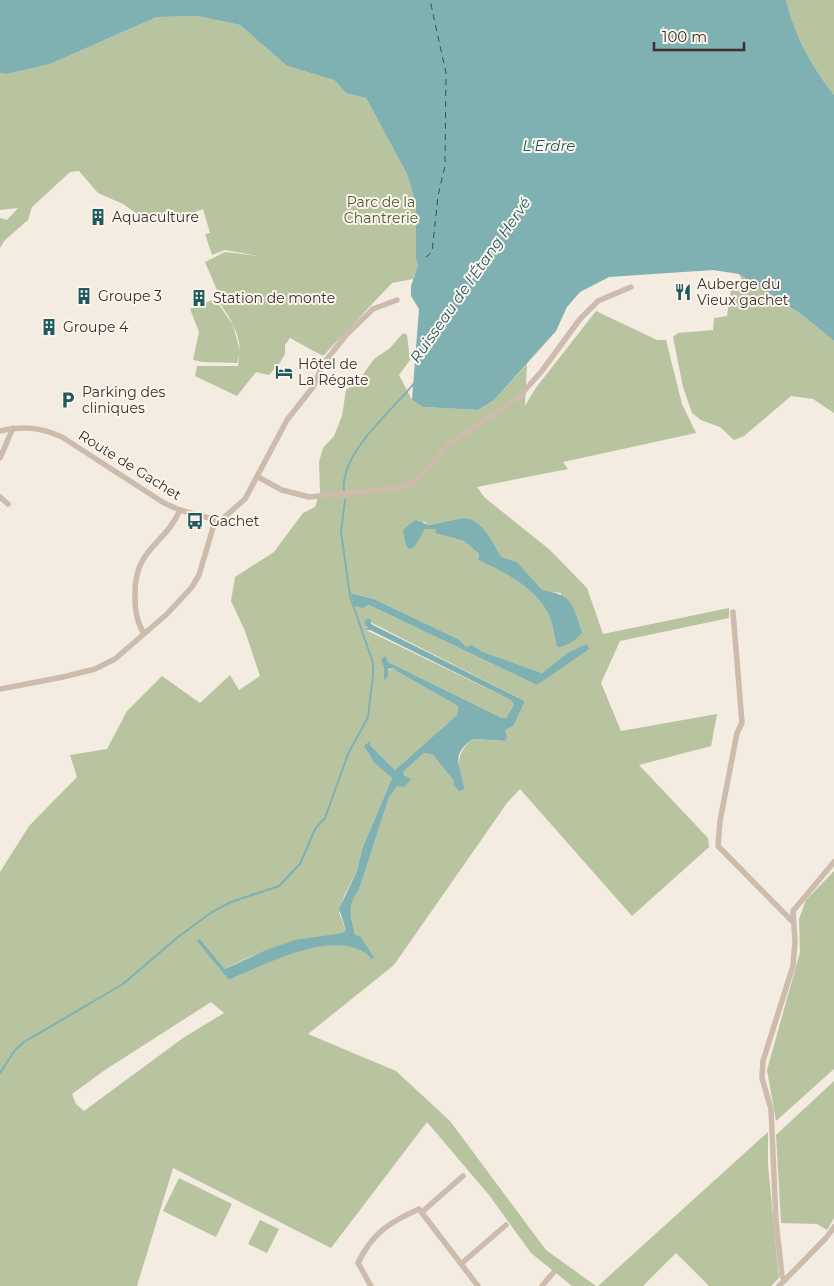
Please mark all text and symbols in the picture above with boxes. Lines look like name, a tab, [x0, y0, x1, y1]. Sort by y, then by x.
scale bar	[654, 20, 744, 52]
text: 100 m	[662, 27, 707, 46]
water label: L'Erdre	[523, 136, 575, 155]
park label: Parc de la Chantrerie	[344, 193, 418, 227]
water label: Ruisseau de l'Étang Hervé	[406, 194, 534, 366]
building icon: Aquaculture	[88, 207, 108, 227]
place label: Aquaculture	[112, 208, 199, 226]
place label: Auberge du Vieux gachet	[697, 275, 789, 309]
restaurant icon: Auberge du Vieux gachet	[673, 282, 693, 302]
building icon: Groupe 3	[74, 286, 94, 306]
place label: Groupe 3	[98, 287, 162, 305]
building icon: Station de monte	[189, 288, 209, 308]
place label: Station de monte	[213, 289, 335, 307]
building icon: Groupe 4	[39, 317, 59, 337]
place label: Groupe 4	[63, 318, 129, 336]
place label: Hôtel de La Régate	[298, 355, 368, 389]
hotel icon: Hôtel de La Régate	[274, 362, 294, 382]
place label: Parking des cliniques	[82, 383, 165, 417]
parking icon: Parking des cliniques	[58, 390, 78, 410]
street label: Route de Gachet	[75, 426, 185, 504]
bus stop icon: Gachet	[185, 511, 205, 531]
place label: Gachet	[209, 512, 260, 530]

